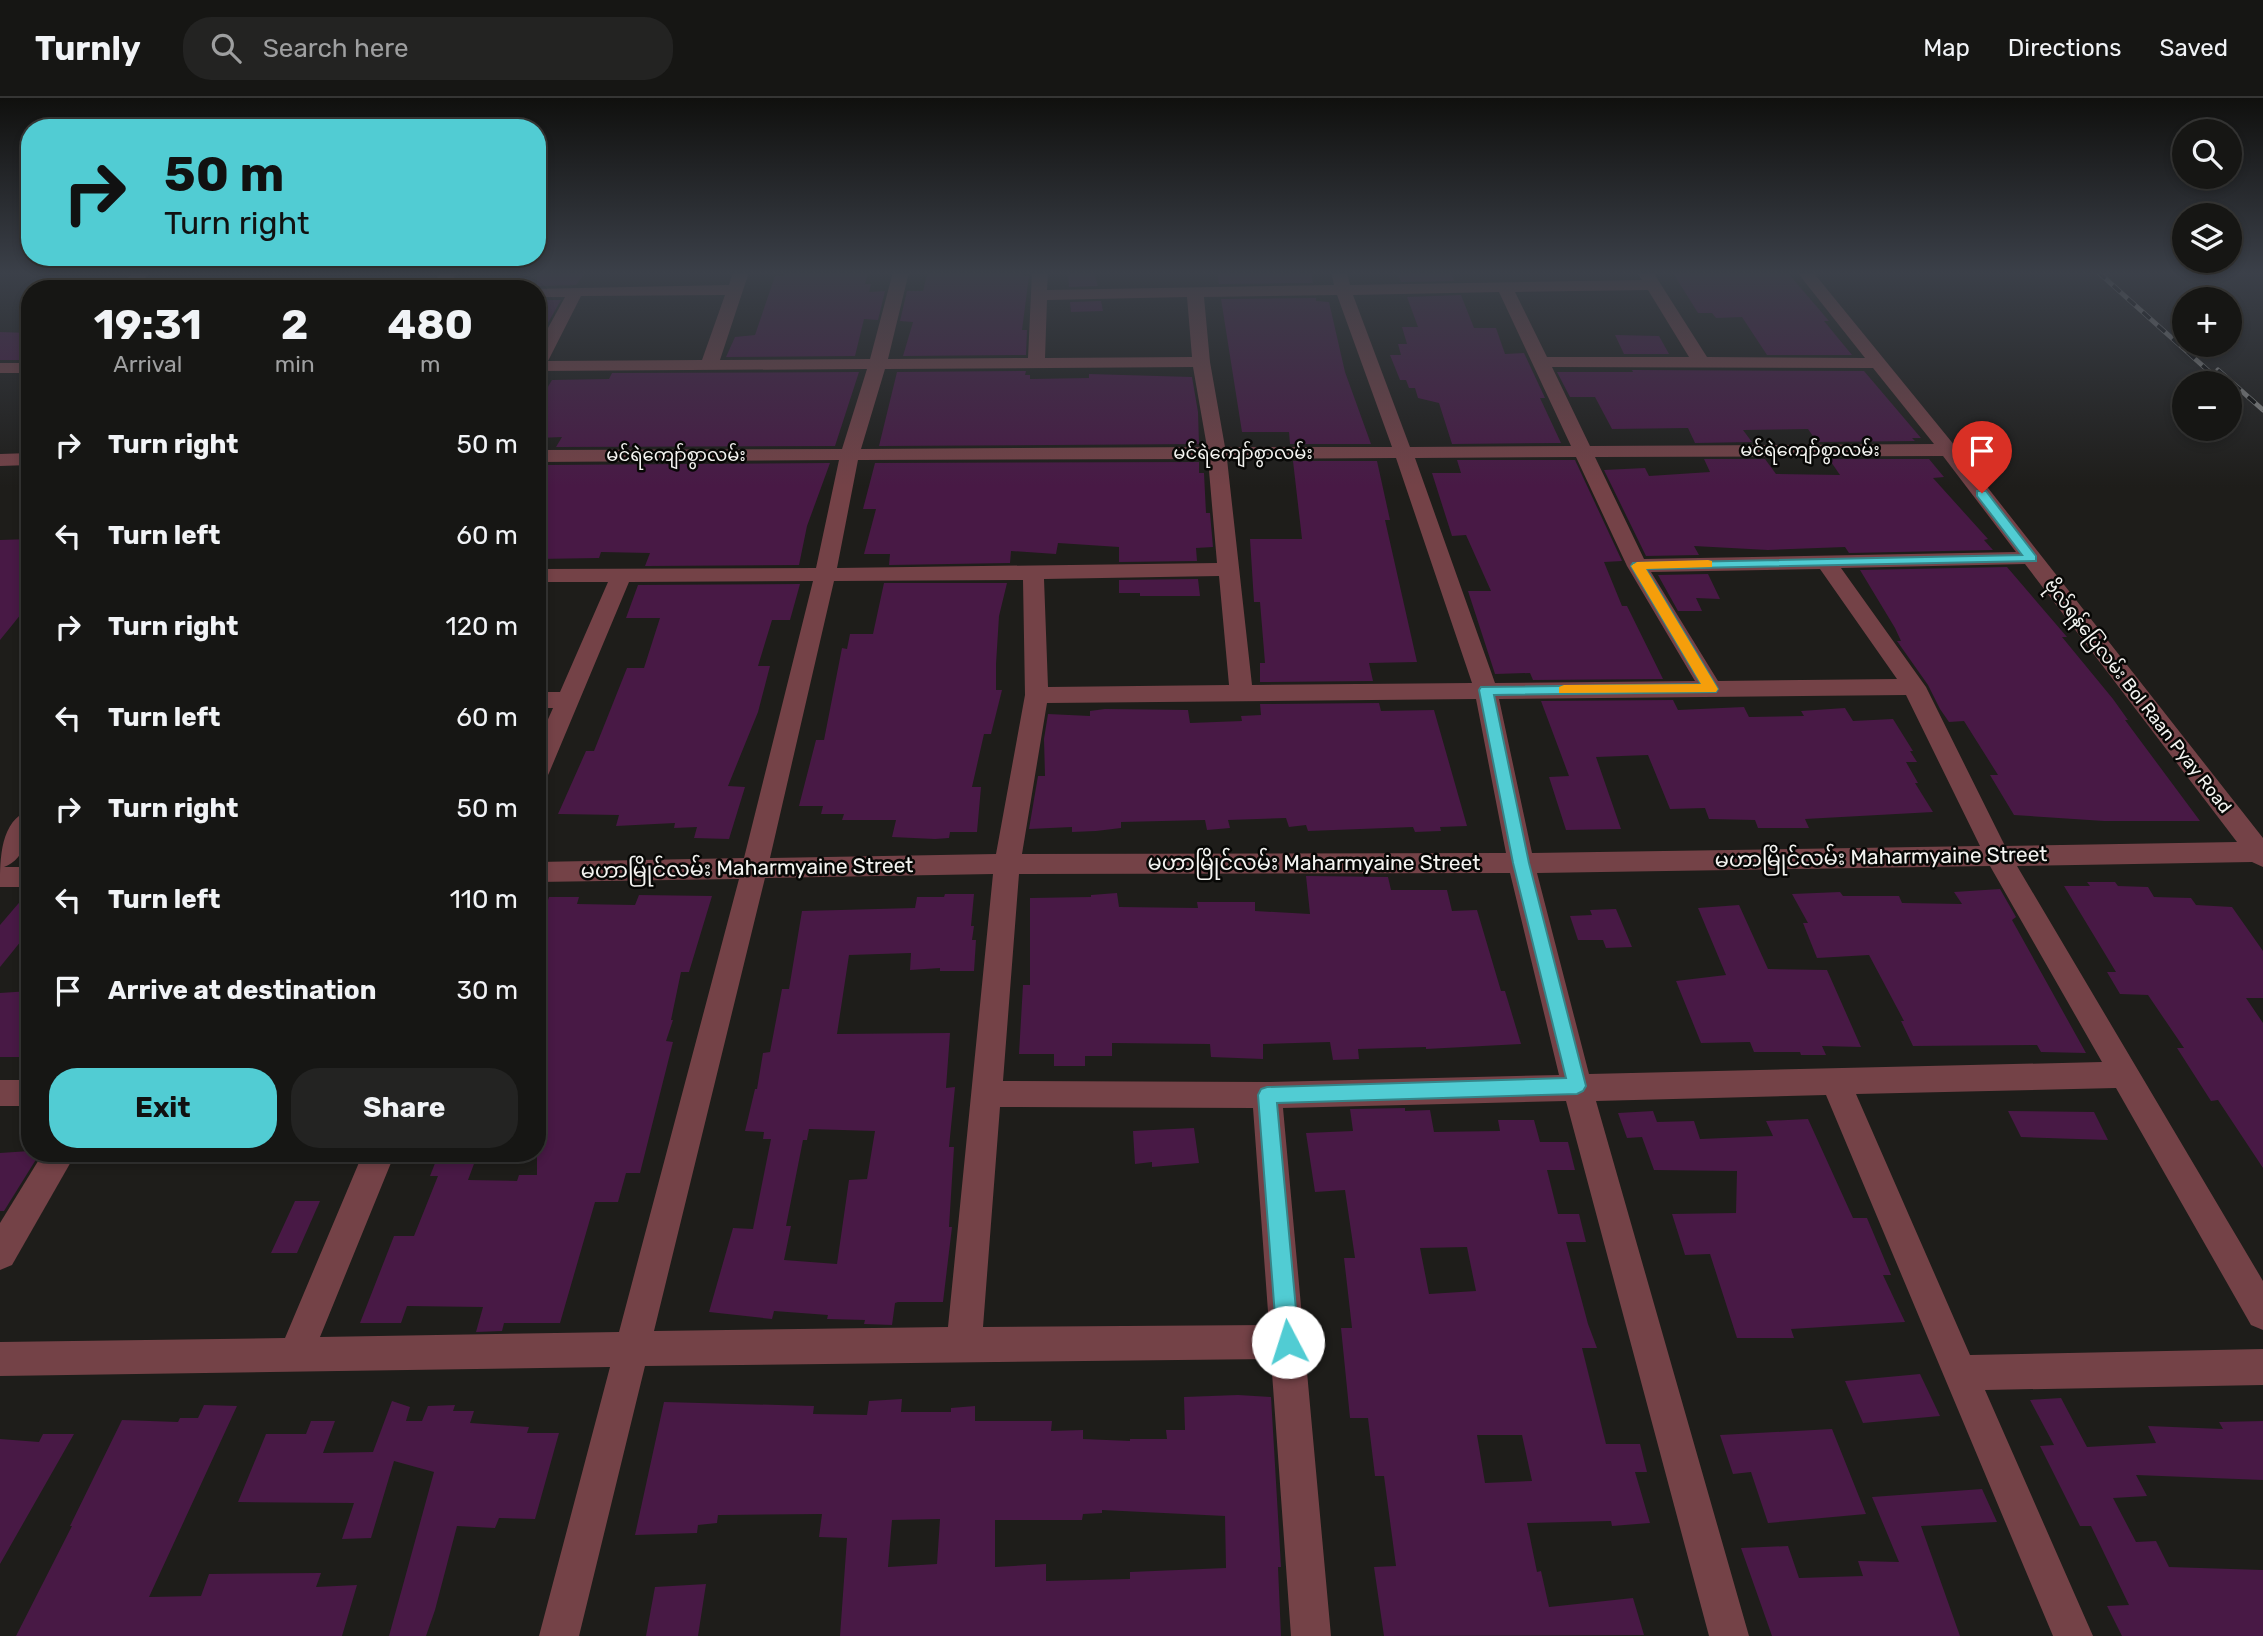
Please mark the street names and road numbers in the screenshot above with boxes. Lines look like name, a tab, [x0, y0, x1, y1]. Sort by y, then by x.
street label: မင်ရဲကျော်စွာလမ်း	[1740, 437, 1880, 465]
street label: မင်ရဲကျော်စွာလမ်း	[1173, 440, 1313, 468]
street label: မင်ရဲကျော်စွာလမ်း	[606, 442, 746, 470]
street label: ဗိုလ်ရန်ပြေလမ်း Bol Raan Pyay Road	[2037, 573, 2239, 820]
street label: မဟာမြိုင်လမ်း Maharmyaine Street	[1714, 838, 2048, 877]
street label: မဟာမြိုင်လမ်း Maharmyaine Street	[1148, 847, 1480, 880]
street label: မဟာမြိုင်လမ်း Maharmyaine Street	[580, 849, 914, 888]

